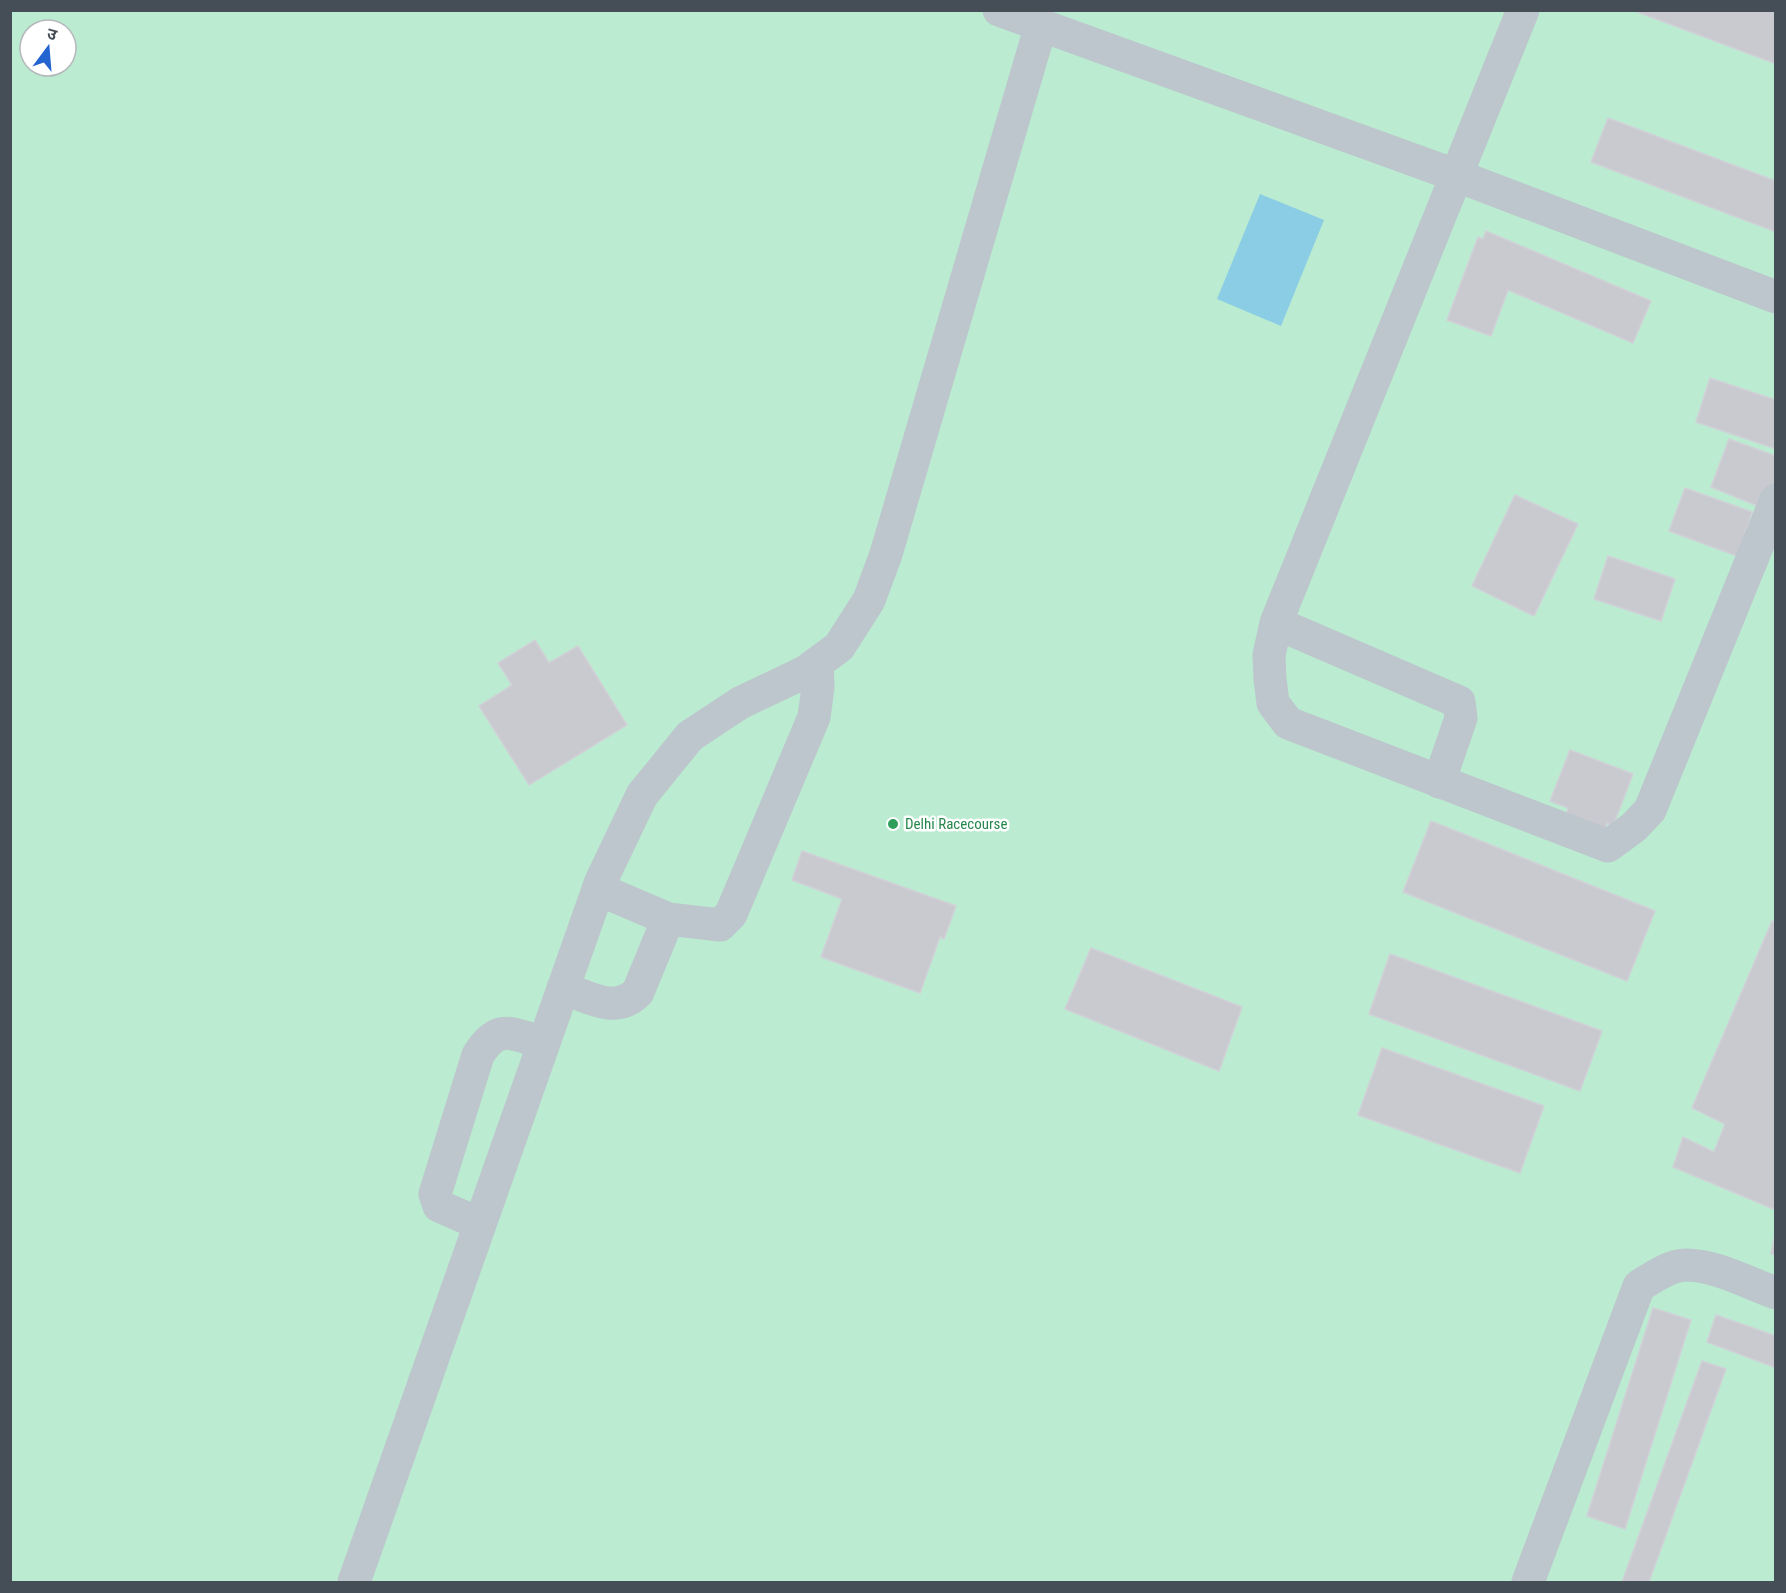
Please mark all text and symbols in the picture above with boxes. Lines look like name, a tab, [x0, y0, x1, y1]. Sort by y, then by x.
north arrow	[18, 18, 78, 78]
text: उ	[45, 24, 60, 45]
place label: Delhi Racecourse	[905, 815, 1007, 833]
marker: Delhi Racecourse	[886, 817, 900, 831]

